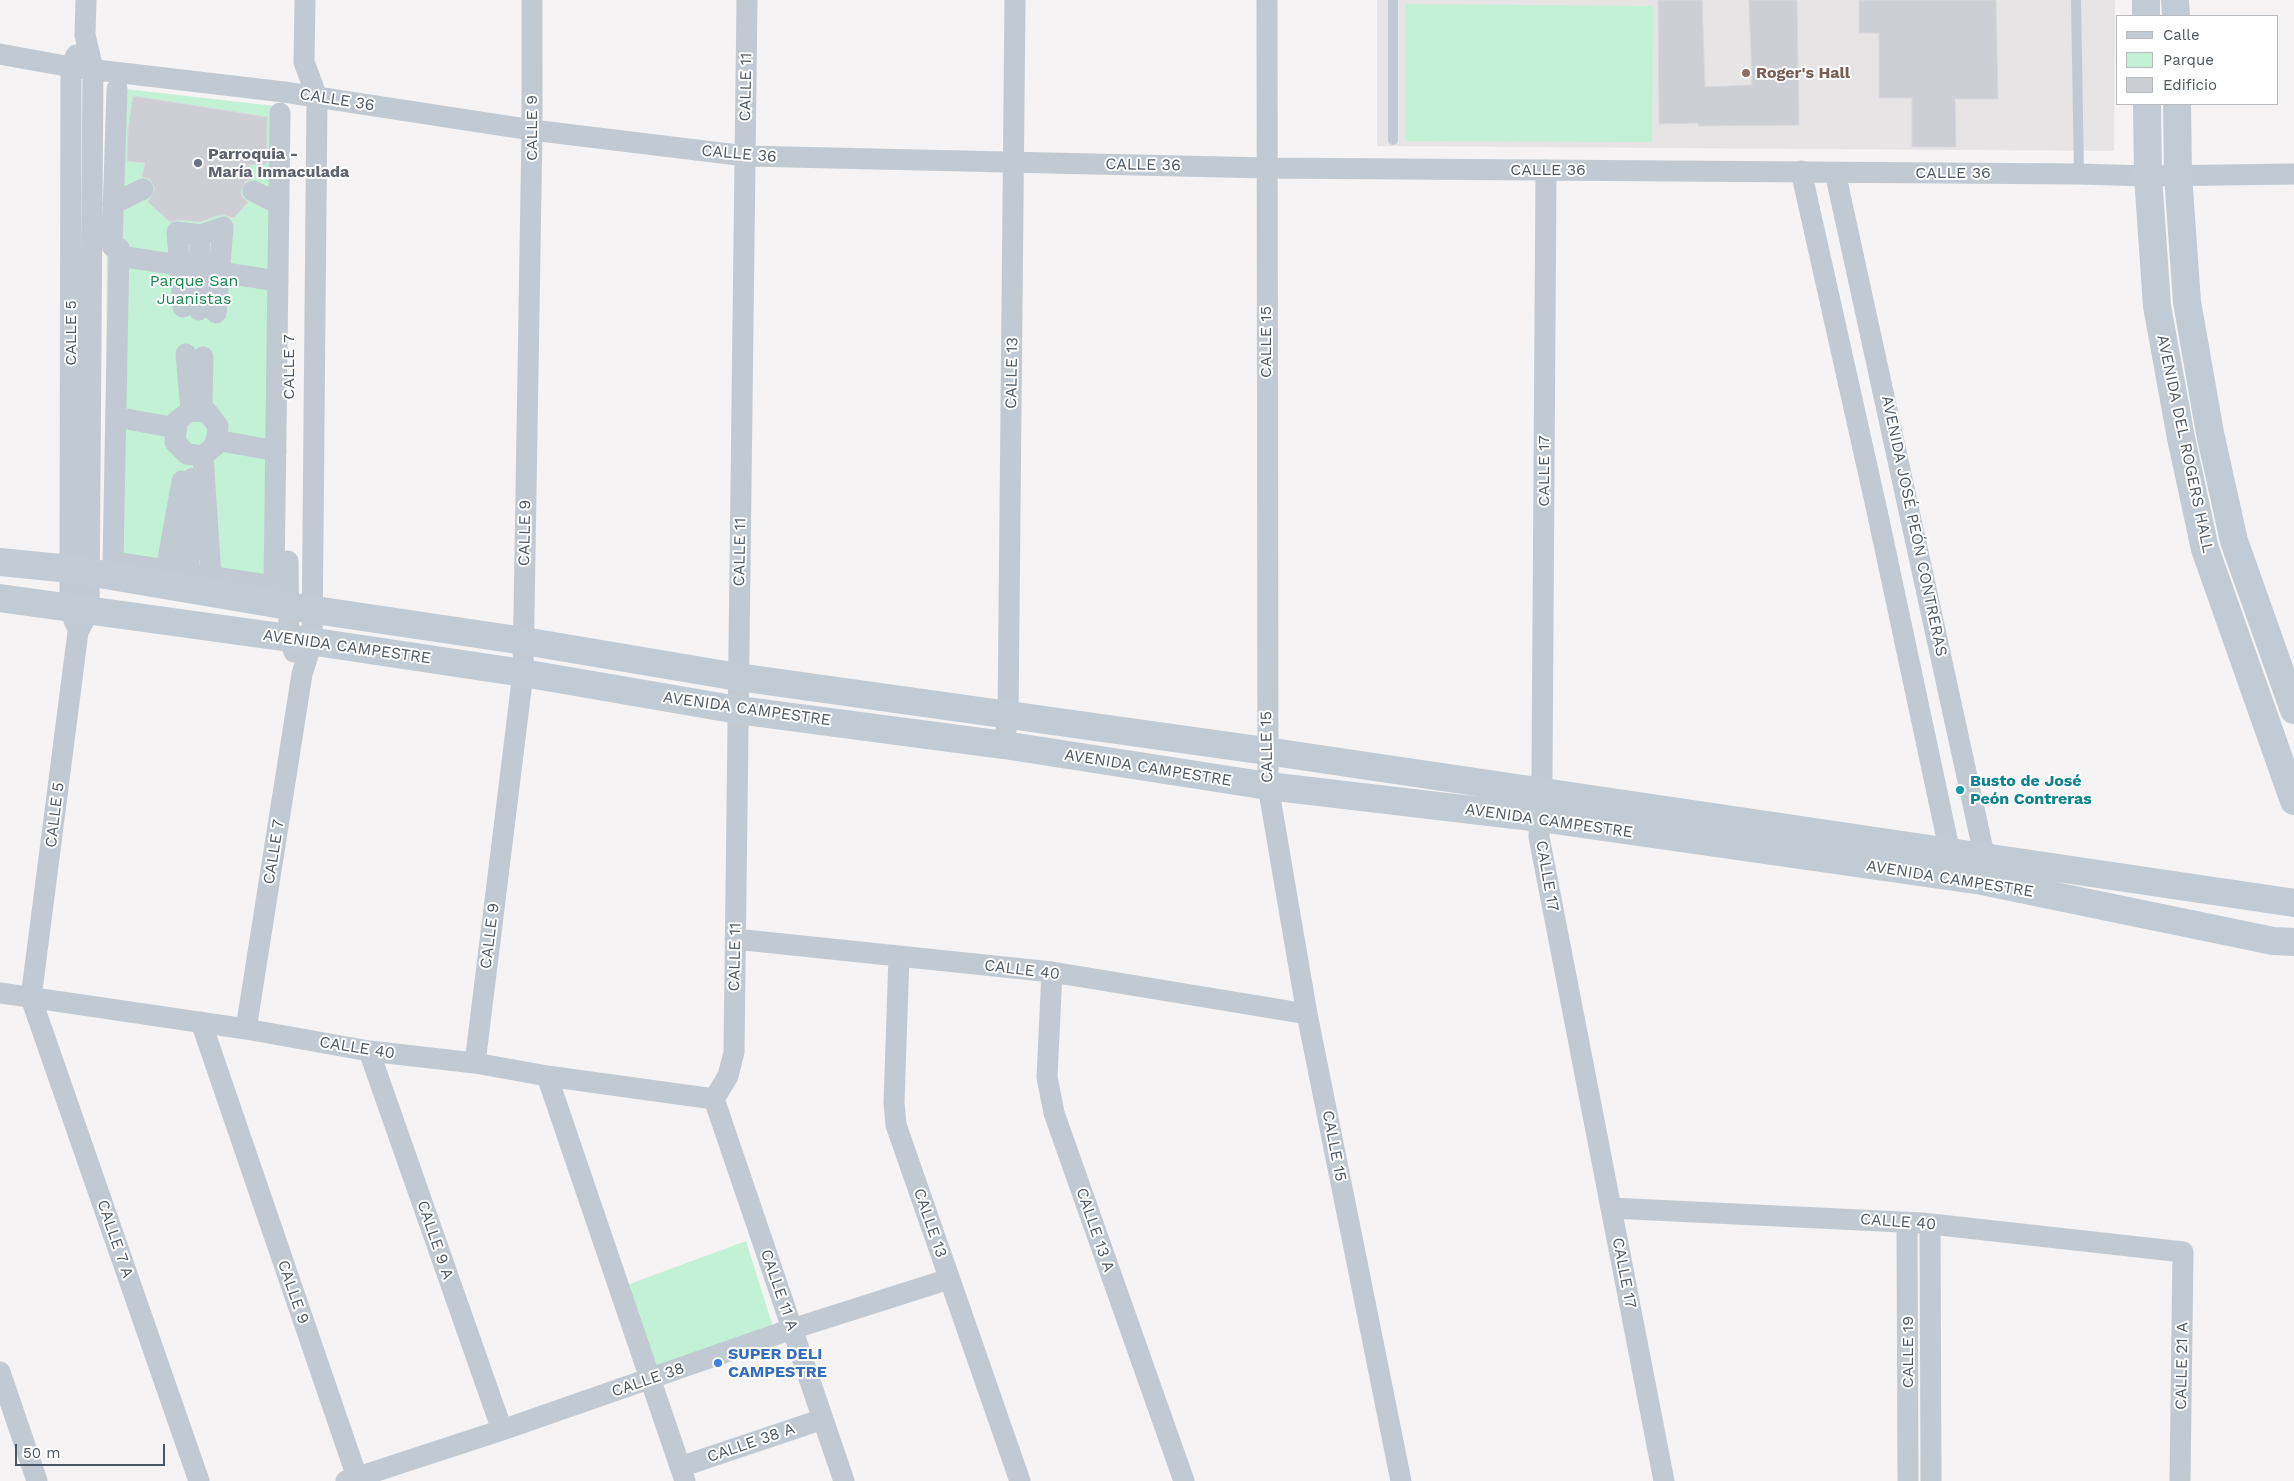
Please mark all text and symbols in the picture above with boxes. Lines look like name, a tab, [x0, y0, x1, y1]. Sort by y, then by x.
legend	[2116, 15, 2279, 105]
text: Calle	[2163, 26, 2200, 44]
text: Parque	[2163, 51, 2214, 69]
street label: CALLE 11	[736, 52, 756, 122]
place label: Roger's Hall	[1756, 63, 1850, 83]
marker: Roger's Hall	[1740, 67, 1752, 79]
text: Edificio	[2163, 76, 2217, 94]
street label: CALLE 36	[298, 85, 376, 115]
street label: CALLE 9	[522, 95, 542, 161]
street label: CALLE 36	[701, 141, 777, 167]
place label: Parroquia - María Inmaculada	[208, 144, 349, 182]
street label: CALLE 36	[1105, 155, 1181, 175]
marker: Parroquia - María Inmaculada	[192, 157, 204, 169]
street label: CALLE 36	[1510, 160, 1586, 180]
street label: CALLE 36	[1915, 163, 1991, 183]
park label: Parque San Juanistas	[150, 271, 238, 309]
street label: CALLE 5	[61, 300, 81, 366]
street label: CALLE 15	[1256, 306, 1276, 378]
street label: AVENIDA DEL ROGERS HALL	[2152, 333, 2218, 555]
street label: CALLE 7	[279, 334, 299, 400]
street label: CALLE 13	[1002, 337, 1022, 409]
street label: AVENIDA JOSÉ PEÓN CONTRERAS	[1877, 394, 1951, 658]
street label: CALLE 17	[1534, 435, 1554, 507]
street label: CALLE 9	[515, 500, 535, 566]
street label: CALLE 11	[730, 517, 750, 587]
street label: AVENIDA CAMPESTRE	[262, 626, 432, 668]
street label: AVENIDA CAMPESTRE	[662, 688, 832, 730]
street label: CALLE 15	[1257, 711, 1277, 783]
street label: AVENIDA CAMPESTRE	[1063, 745, 1233, 791]
place label: Busto de José Peón Contreras	[1970, 771, 2092, 809]
street label: CALLE 5	[41, 781, 69, 849]
marker: Busto de José Peón Contreras	[1954, 784, 1966, 796]
street label: AVENIDA CAMPESTRE	[1464, 800, 1634, 842]
street label: CALLE 7	[259, 818, 289, 886]
street label: CALLE 17	[1531, 839, 1563, 913]
street label: AVENIDA CAMPESTRE	[1865, 856, 2035, 902]
street label: CALLE 9	[476, 902, 504, 970]
street label: CALLE 11	[725, 922, 745, 992]
street label: CALLE 40	[983, 956, 1061, 984]
street label: CALLE 40	[318, 1033, 396, 1063]
street label: CALLE 15	[1318, 1109, 1350, 1183]
street label: CALLE 13 A	[1072, 1185, 1118, 1275]
street label: CALLE 13	[909, 1186, 951, 1260]
street label: CALLE 7 A	[93, 1197, 137, 1281]
street label: CALLE 9 A	[413, 1198, 457, 1282]
street label: CALLE 40	[1859, 1210, 1937, 1234]
street label: CALLE 17	[1608, 1236, 1640, 1310]
street label: CALLE 11 A	[756, 1247, 802, 1333]
street label: CALLE 9	[273, 1258, 313, 1326]
street label: CALLE 19	[1898, 1316, 1918, 1388]
street label: CALLE 21 A	[2172, 1322, 2192, 1410]
place label: SUPER DELI CAMPESTRE	[728, 1344, 827, 1382]
marker: SUPER DELI CAMPESTRE	[712, 1357, 724, 1369]
street label: CALLE 38	[609, 1359, 687, 1401]
street label: CALLE 38 A	[705, 1419, 797, 1467]
scale bar	[18, 1434, 168, 1466]
text: 50 m	[23, 1444, 60, 1462]

